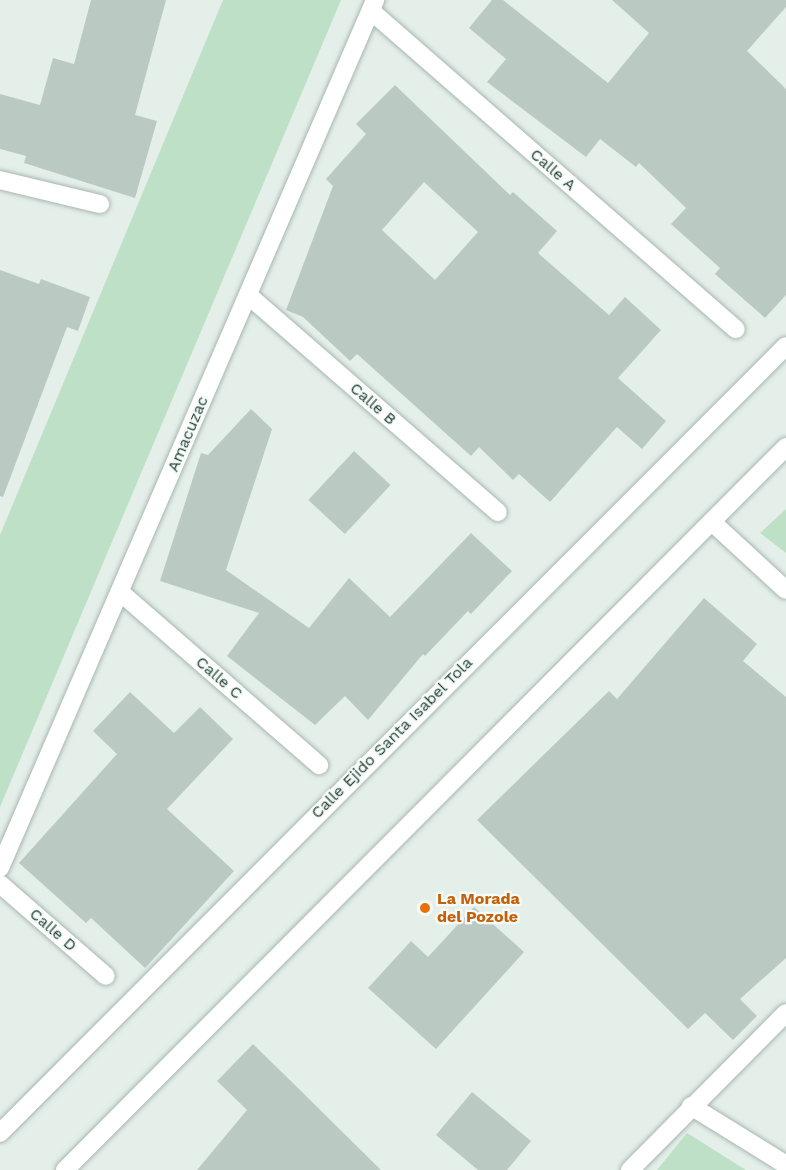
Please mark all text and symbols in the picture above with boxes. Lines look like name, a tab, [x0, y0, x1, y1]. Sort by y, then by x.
street label: Calle A	[526, 145, 580, 195]
street label: Calle B	[346, 379, 400, 429]
street label: Amacuzac	[163, 393, 213, 475]
street label: Calle C	[192, 653, 246, 703]
street label: Calle Ejido Santa Isabel Tola	[307, 653, 477, 823]
place label: La Morada del Pozole	[437, 889, 520, 927]
marker: La Morada del Pozole	[418, 901, 432, 915]
street label: Calle D	[26, 904, 80, 956]

